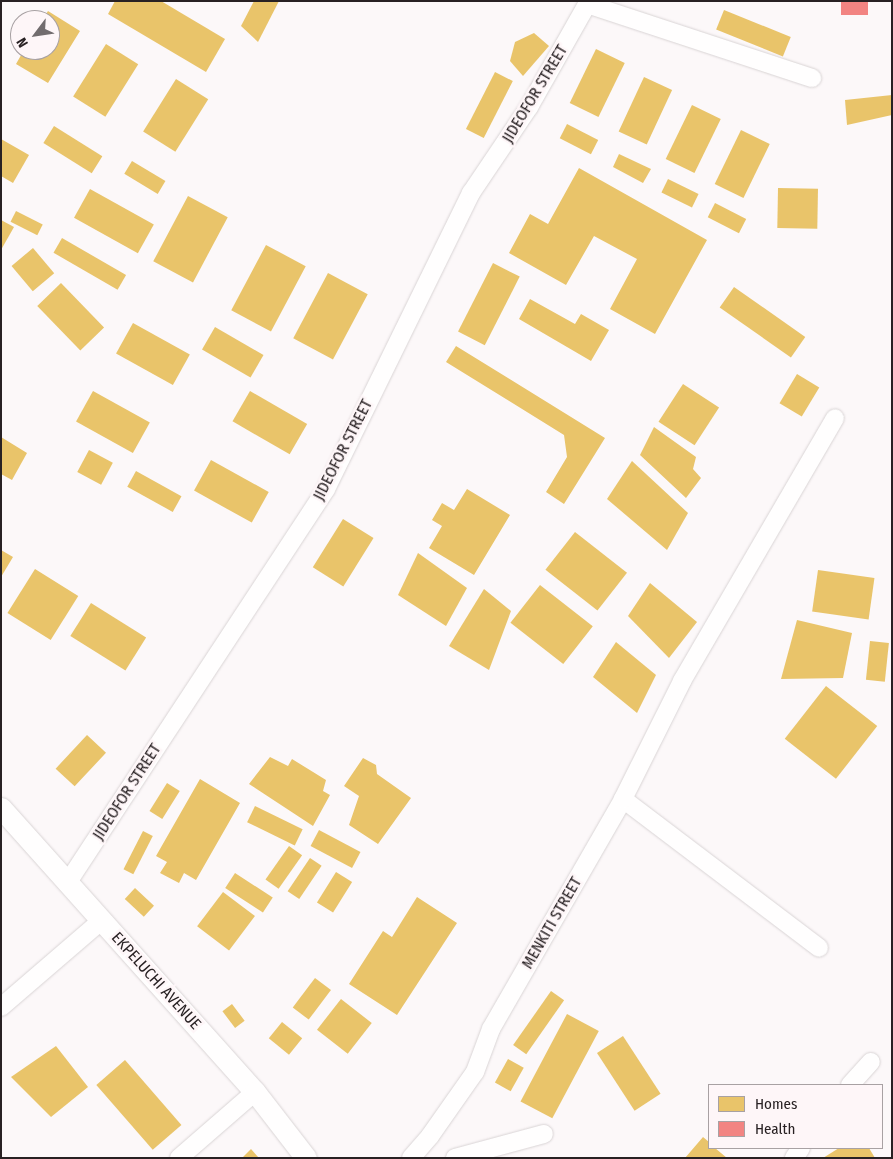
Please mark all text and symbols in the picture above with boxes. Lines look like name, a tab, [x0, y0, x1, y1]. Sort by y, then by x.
north arrow	[10, 10, 60, 60]
text: N	[13, 35, 32, 50]
street label: JIDEOFOR STREET	[498, 42, 572, 146]
street label: JIDEOFOR STREET	[309, 396, 377, 504]
street label: JIDEOFOR STREET	[89, 740, 165, 844]
street label: MENKITI STREET	[518, 874, 586, 972]
street label: EKPELUCHI AVENUE	[107, 928, 205, 1034]
legend	[708, 1084, 883, 1149]
text: Homes	[755, 1095, 797, 1113]
text: Health	[755, 1120, 795, 1138]

